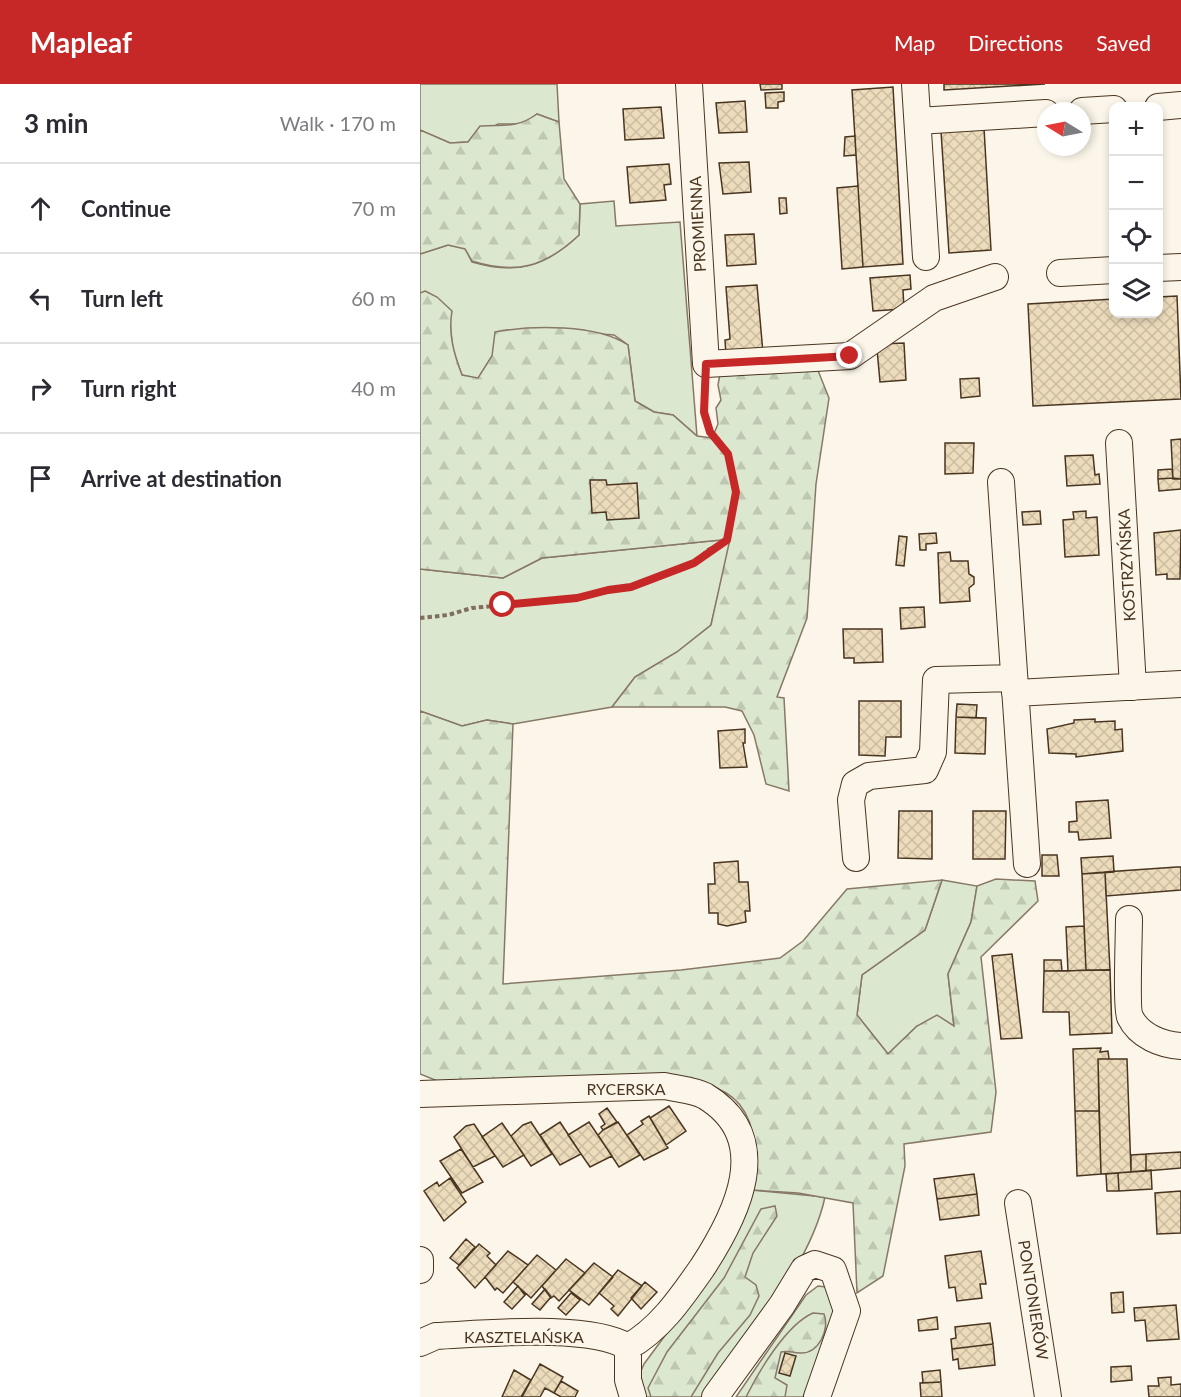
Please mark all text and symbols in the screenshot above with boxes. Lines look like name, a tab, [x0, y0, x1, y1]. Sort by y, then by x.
text: Mapleaf	[30, 25, 132, 59]
text: Map	[894, 30, 935, 55]
text: Directions	[968, 30, 1063, 55]
text: Saved	[1096, 30, 1151, 55]
north arrow	[1037, 102, 1091, 156]
map controls	[1109, 102, 1163, 318]
button: +	[1109, 102, 1163, 156]
text: 3 min	[24, 107, 88, 139]
text: Walk · 170 m	[280, 111, 396, 135]
button: −	[1109, 156, 1163, 210]
street label: PROMIENNA	[685, 175, 709, 273]
icon: ahead	[24, 192, 57, 225]
text: Continue	[81, 195, 171, 222]
text: 70 m	[351, 196, 396, 220]
button: locate	[1109, 210, 1163, 264]
button: layers	[1109, 264, 1163, 318]
icon: left	[24, 282, 57, 315]
text: Turn left	[81, 285, 163, 312]
text: 60 m	[351, 286, 396, 310]
route end	[836, 342, 862, 368]
icon: right	[24, 372, 57, 405]
text: Turn right	[81, 375, 176, 402]
text: 40 m	[351, 376, 396, 400]
icon: arrive	[24, 462, 57, 495]
text: Arrive at destination	[81, 465, 282, 492]
street label: KOSTRZYŃSKA	[1114, 508, 1138, 622]
route start	[489, 591, 515, 617]
street label: RYCERSKA	[586, 1079, 666, 1098]
street label: PONTONIERÓW	[1015, 1239, 1053, 1362]
street label: KASZTELAŃSKA	[464, 1327, 584, 1346]

